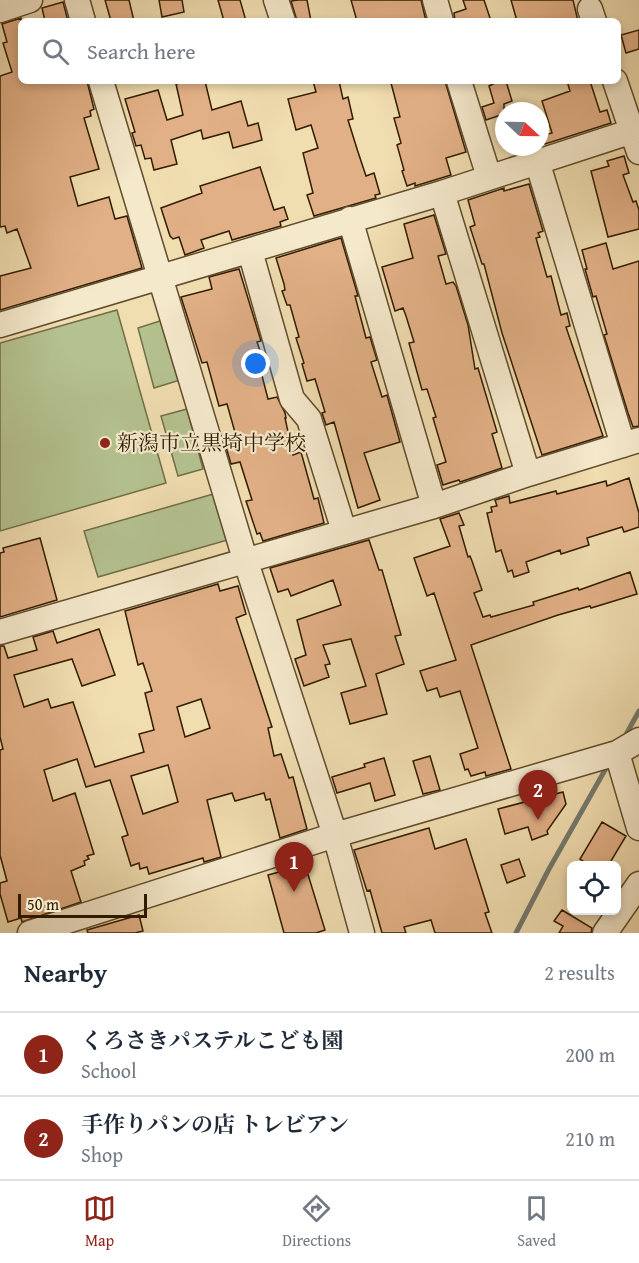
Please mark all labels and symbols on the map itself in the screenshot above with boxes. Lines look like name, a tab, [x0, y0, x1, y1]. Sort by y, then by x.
north arrow	[495, 102, 549, 156]
your location	[241, 349, 270, 378]
place label: 新潟市立黒埼中学校	[117, 427, 306, 458]
marker: 新潟市立黒埼中学校	[98, 436, 112, 450]
pin: 2	[518, 770, 558, 820]
pin: 1	[274, 842, 314, 892]
scale bar	[18, 891, 147, 918]

